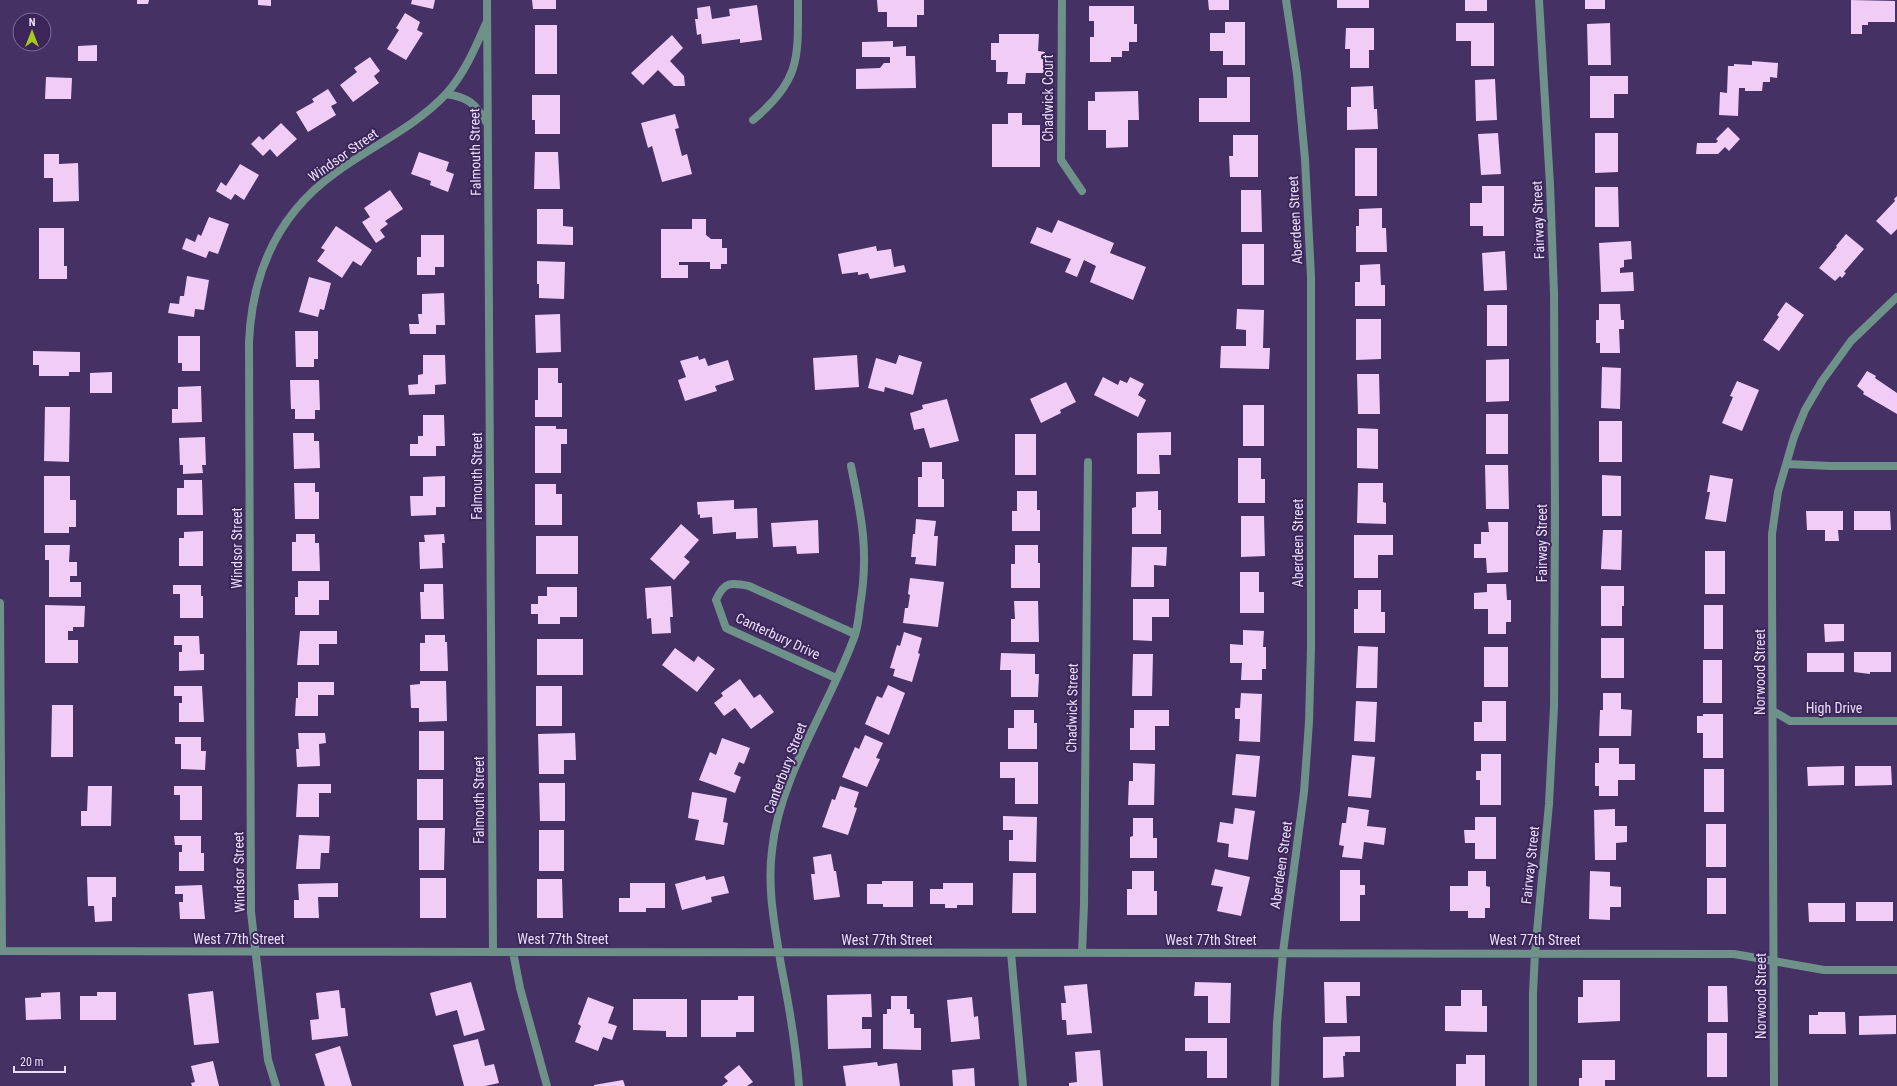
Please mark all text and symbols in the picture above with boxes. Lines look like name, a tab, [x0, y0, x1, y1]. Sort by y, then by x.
north arrow	[12, 12, 52, 52]
text: N	[29, 16, 36, 29]
street label: Chadwick Court	[1040, 54, 1056, 142]
street label: Falmouth Street	[466, 108, 484, 196]
street label: Windsor Street	[305, 125, 381, 185]
street label: Aberdeen Street	[1285, 175, 1305, 265]
street label: Fairway Street	[1529, 181, 1547, 259]
street label: Falmouth Street	[469, 432, 485, 520]
street label: Aberdeen Street	[1290, 499, 1306, 587]
street label: Fairway Street	[1534, 504, 1550, 582]
street label: Windsor Street	[229, 507, 245, 589]
street label: Canterbury Drive	[733, 609, 823, 663]
street label: Norwood Street	[1752, 629, 1768, 715]
street label: Chadwick Street	[1063, 663, 1081, 753]
street label: High Drive	[1806, 700, 1863, 716]
street label: Canterbury Street	[760, 720, 810, 816]
street label: Falmouth Street	[471, 756, 487, 844]
street label: Aberdeen Street	[1267, 820, 1295, 910]
street label: Fairway Street	[1518, 825, 1542, 905]
street label: Windsor Street	[230, 831, 248, 913]
street label: West 77th Street	[193, 931, 285, 947]
street label: West 77th Street	[517, 931, 609, 947]
street label: West 77th Street	[841, 932, 933, 948]
street label: West 77th Street	[1165, 932, 1257, 948]
street label: West 77th Street	[1489, 932, 1581, 948]
street label: Norwood Street	[1753, 953, 1769, 1039]
scale bar	[14, 1048, 65, 1074]
text: 20 m	[20, 1055, 44, 1069]

